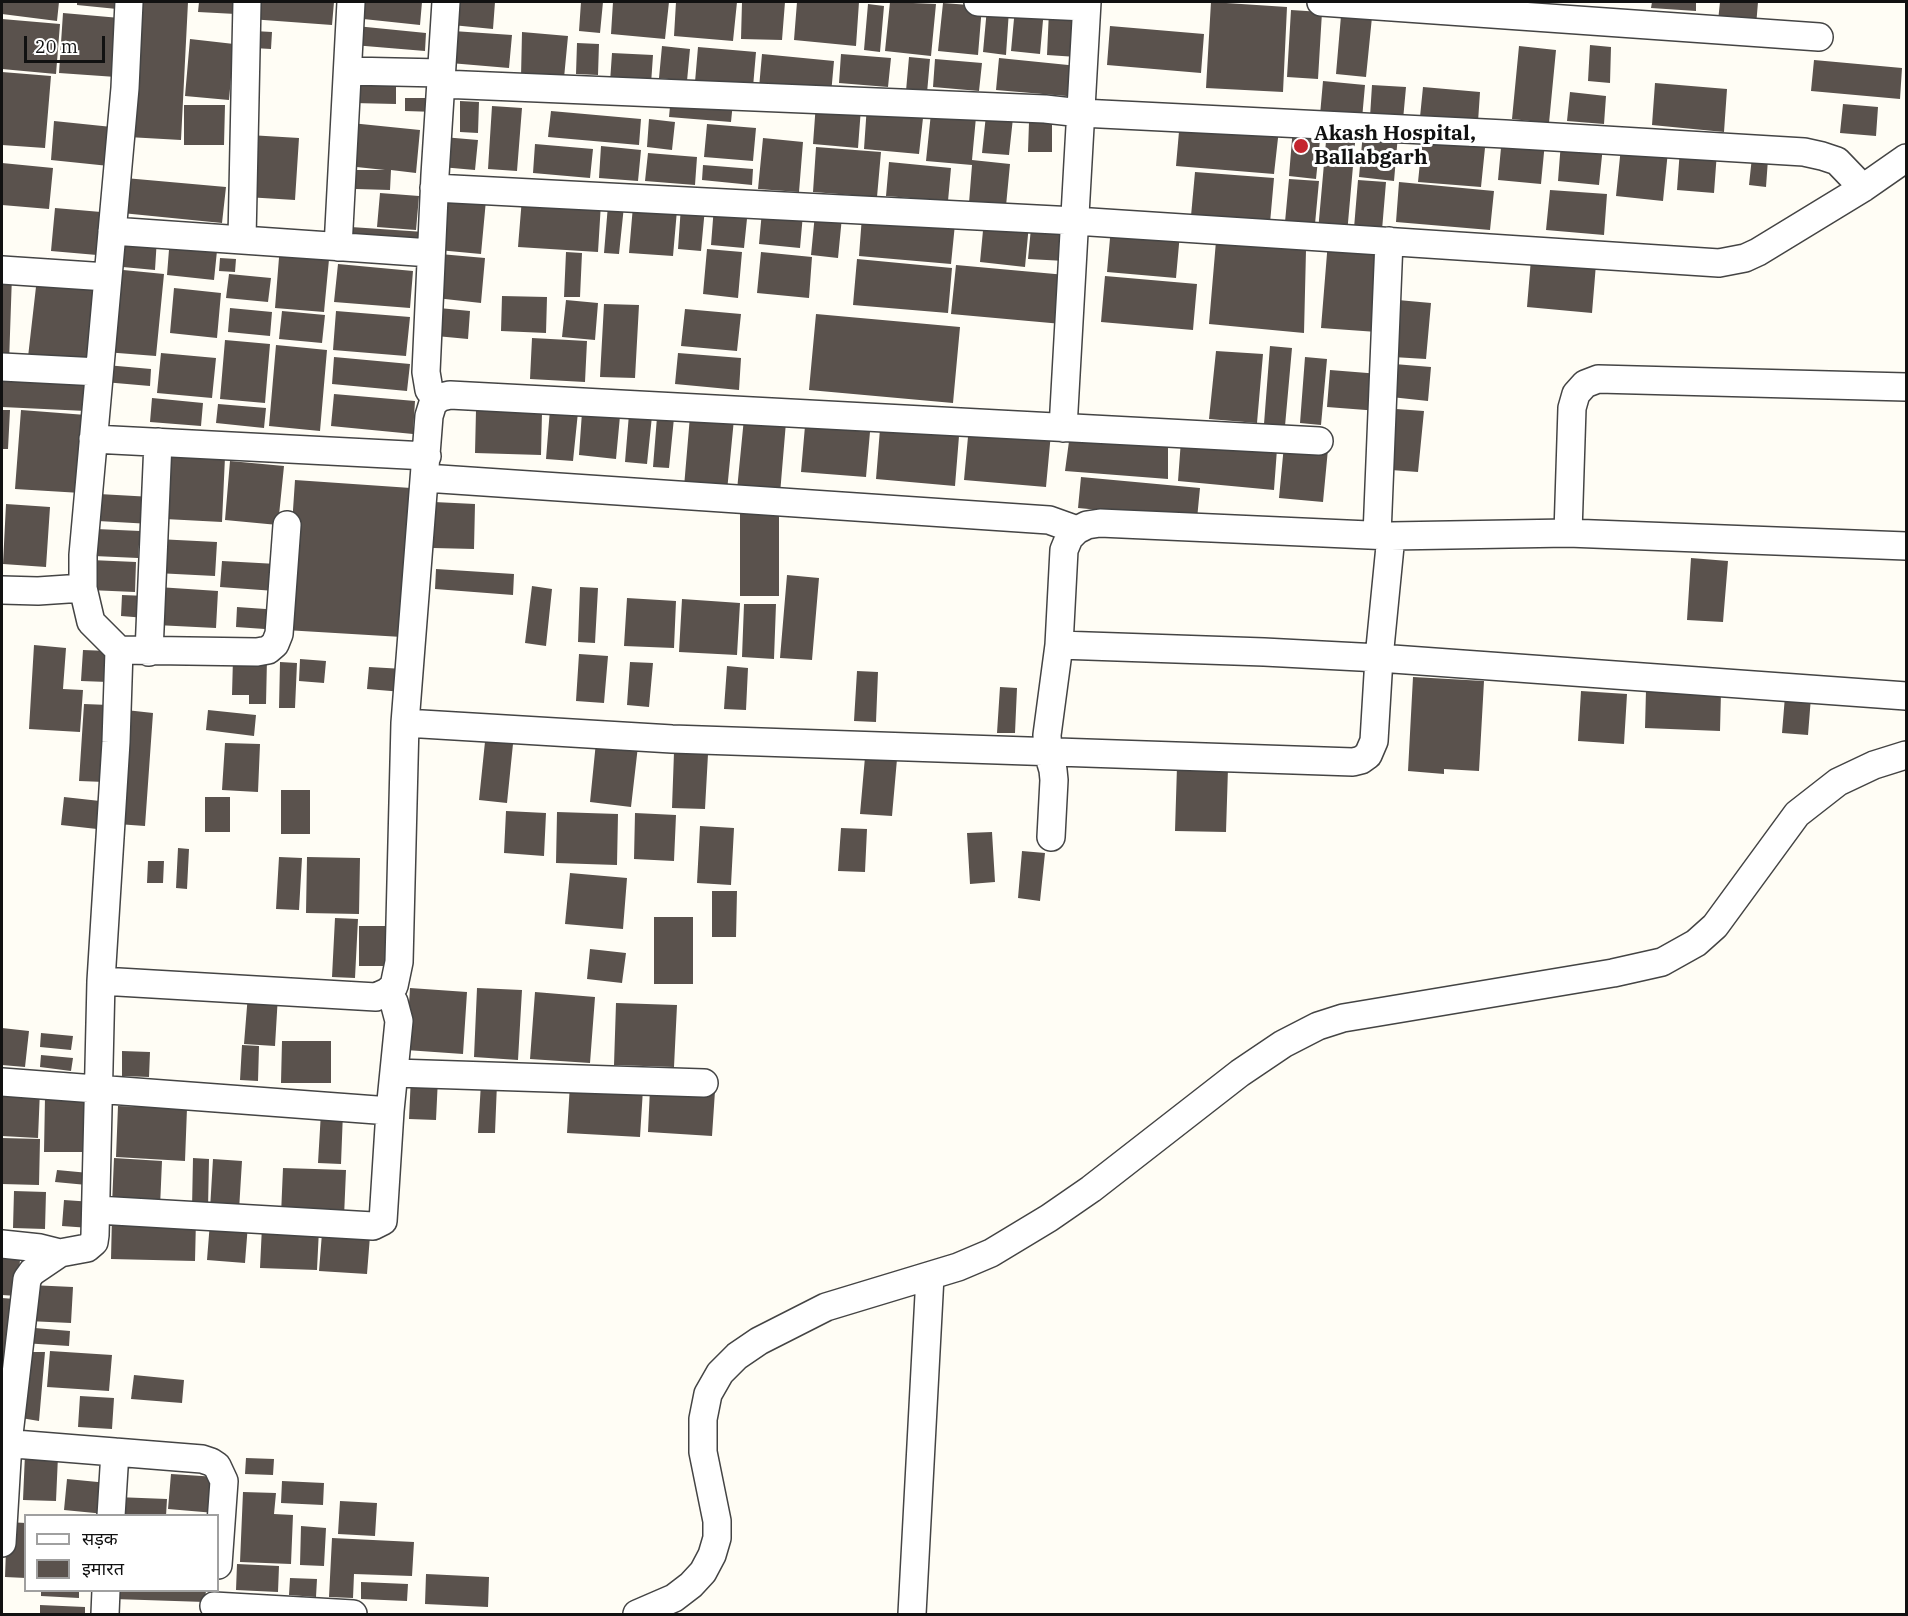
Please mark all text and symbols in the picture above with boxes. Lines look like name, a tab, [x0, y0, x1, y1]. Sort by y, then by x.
scale bar	[27, 24, 108, 62]
text: 20 m	[35, 35, 78, 58]
place label: Akash Hospital, Ballabgarh	[1314, 121, 1476, 171]
marker: Akash Hospital, Ballabgarh	[1292, 137, 1310, 155]
legend	[24, 1514, 219, 1592]
text: सड़क	[82, 1527, 118, 1550]
text: इमारत	[82, 1557, 124, 1580]

